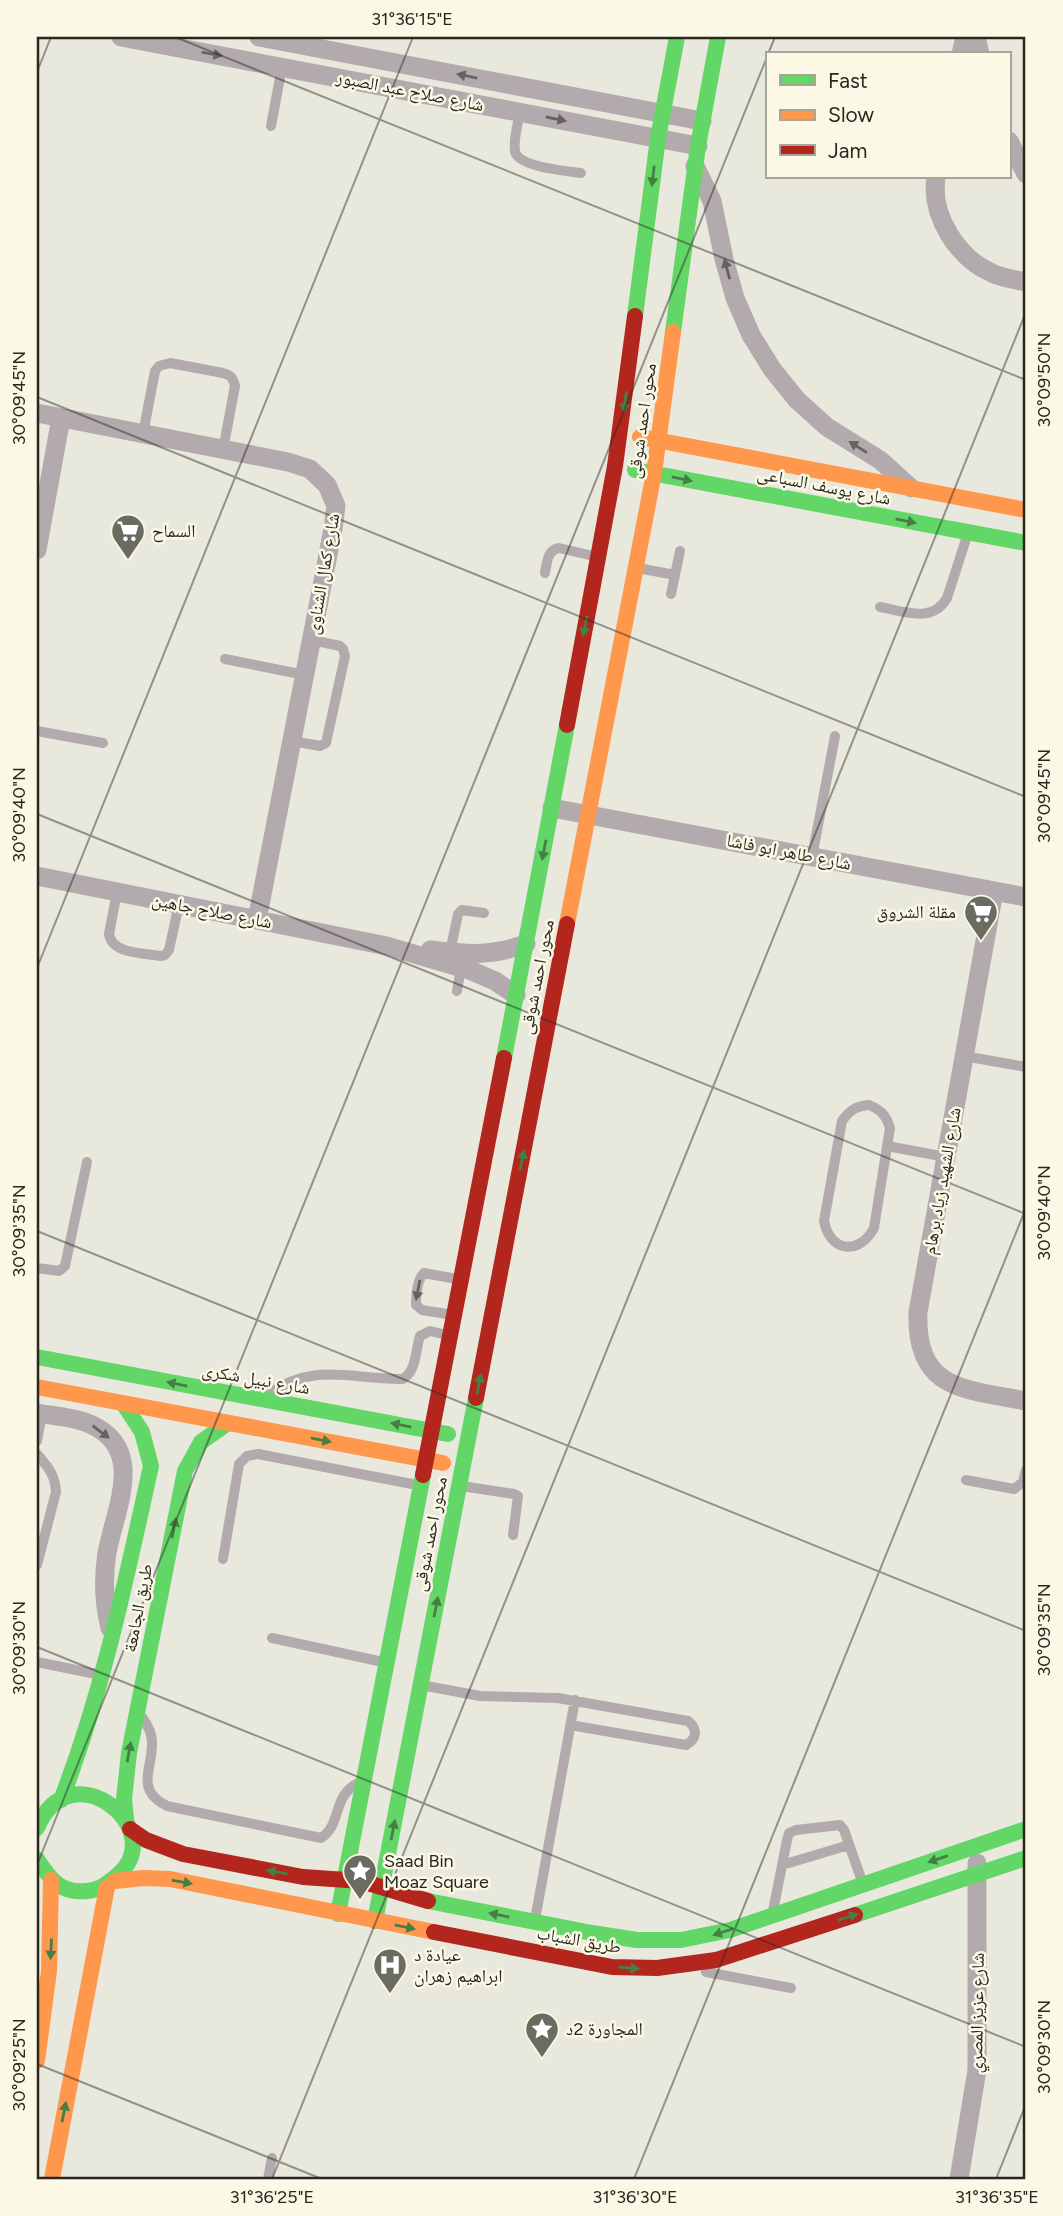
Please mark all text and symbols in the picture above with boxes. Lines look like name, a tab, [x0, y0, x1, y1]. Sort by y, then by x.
text: 31°36'15"E	[371, 8, 453, 30]
one-way arrow	[201, 48, 223, 59]
legend	[766, 52, 1010, 178]
street label: شارع صلاح عبد الصبور	[333, 66, 486, 117]
text: Fast	[828, 68, 868, 93]
one-way arrow	[456, 71, 478, 82]
text: Slow	[828, 102, 874, 127]
one-way arrow	[545, 114, 567, 125]
text: Jam	[828, 138, 867, 163]
one-way arrow	[648, 166, 659, 188]
one-way arrow	[721, 258, 732, 280]
text: 30°09'50"N	[1033, 333, 1055, 427]
text: 30°09'45"N	[8, 351, 30, 445]
street label: محور احمد شوقى	[623, 362, 661, 480]
one-way arrow	[619, 391, 630, 413]
one-way arrow	[848, 440, 868, 453]
street label: شارع يوسف السباعى	[755, 462, 893, 510]
one-way arrow	[671, 473, 693, 484]
supermarket icon: السماح	[109, 512, 147, 561]
street label: شارع كمال الشناوى	[302, 512, 344, 636]
one-way arrow	[895, 515, 917, 526]
place label: السماح	[152, 520, 195, 543]
one-way arrow	[579, 615, 590, 637]
text: 30°09'45"N	[1033, 749, 1055, 843]
text: 30°09'40"N	[8, 767, 30, 863]
street label: شارع طاهر ابو فاشا	[725, 829, 853, 875]
one-way arrow	[538, 839, 549, 861]
street label: شارع صلاح جاهين	[150, 889, 274, 934]
supermarket icon: مقلة الشروق	[962, 893, 1000, 942]
place label: مقلة الشروق	[876, 901, 956, 923]
street label: محور احمد شوقى	[515, 918, 559, 1036]
street label: شارع الشهيد زياد برهام	[918, 1106, 967, 1257]
one-way arrow	[516, 1149, 527, 1171]
text: 30°09'40"N	[1033, 1165, 1055, 1261]
text: 30°09'35"N	[8, 1184, 30, 1278]
one-way arrow	[412, 1279, 423, 1301]
street label: شارع نبيل شكرى	[200, 1359, 312, 1399]
one-way arrow	[473, 1373, 484, 1395]
one-way arrow	[166, 1378, 188, 1389]
one-way arrow	[390, 1419, 412, 1430]
one-way arrow	[92, 1425, 110, 1439]
one-way arrow	[310, 1435, 332, 1446]
street label: محور احمد شوقى	[408, 1475, 452, 1593]
one-way arrow	[168, 1517, 179, 1539]
street label: طريق الجامعة	[119, 1562, 157, 1654]
text: 30°09'35"N	[1033, 1583, 1055, 1677]
one-way arrow	[430, 1596, 441, 1618]
text: 30°09'30"N	[8, 1601, 30, 1695]
one-way arrow	[124, 1740, 135, 1762]
one-way arrow	[388, 1819, 399, 1841]
place label: Saad Bin Moaz Square	[384, 1850, 489, 1893]
place icon: Saad Bin Moaz Square	[341, 1852, 379, 1901]
one-way arrow	[928, 1854, 949, 1864]
one-way arrow	[266, 1866, 288, 1877]
one-way arrow	[171, 1876, 193, 1887]
one-way arrow	[488, 1910, 510, 1921]
one-way arrow	[838, 1911, 859, 1922]
one-way arrow	[394, 1922, 416, 1933]
street label: طريق الشباب	[535, 1922, 623, 1958]
one-way arrow	[712, 1927, 733, 1937]
one-way arrow	[46, 1938, 57, 1960]
place label: عيادة د ابراهيم زهران	[414, 1944, 503, 1988]
hospital icon: عيادة د ابراهيم زهران	[371, 1946, 409, 1995]
street label: شارع عزيز المصري	[965, 1952, 993, 2074]
one-way arrow	[618, 1963, 640, 1974]
text: 30°09'30"N	[1033, 2000, 1055, 2094]
place icon: المجاورة 2د	[523, 2010, 561, 2059]
text: 30°09'25"N	[8, 2018, 30, 2112]
place label: المجاورة 2د	[566, 2018, 643, 2040]
one-way arrow	[59, 2101, 70, 2123]
text: 31°36'25"E	[230, 2186, 314, 2208]
text: 31°36'30"E	[592, 2186, 678, 2208]
text: 31°36'35"E	[955, 2186, 1039, 2208]

